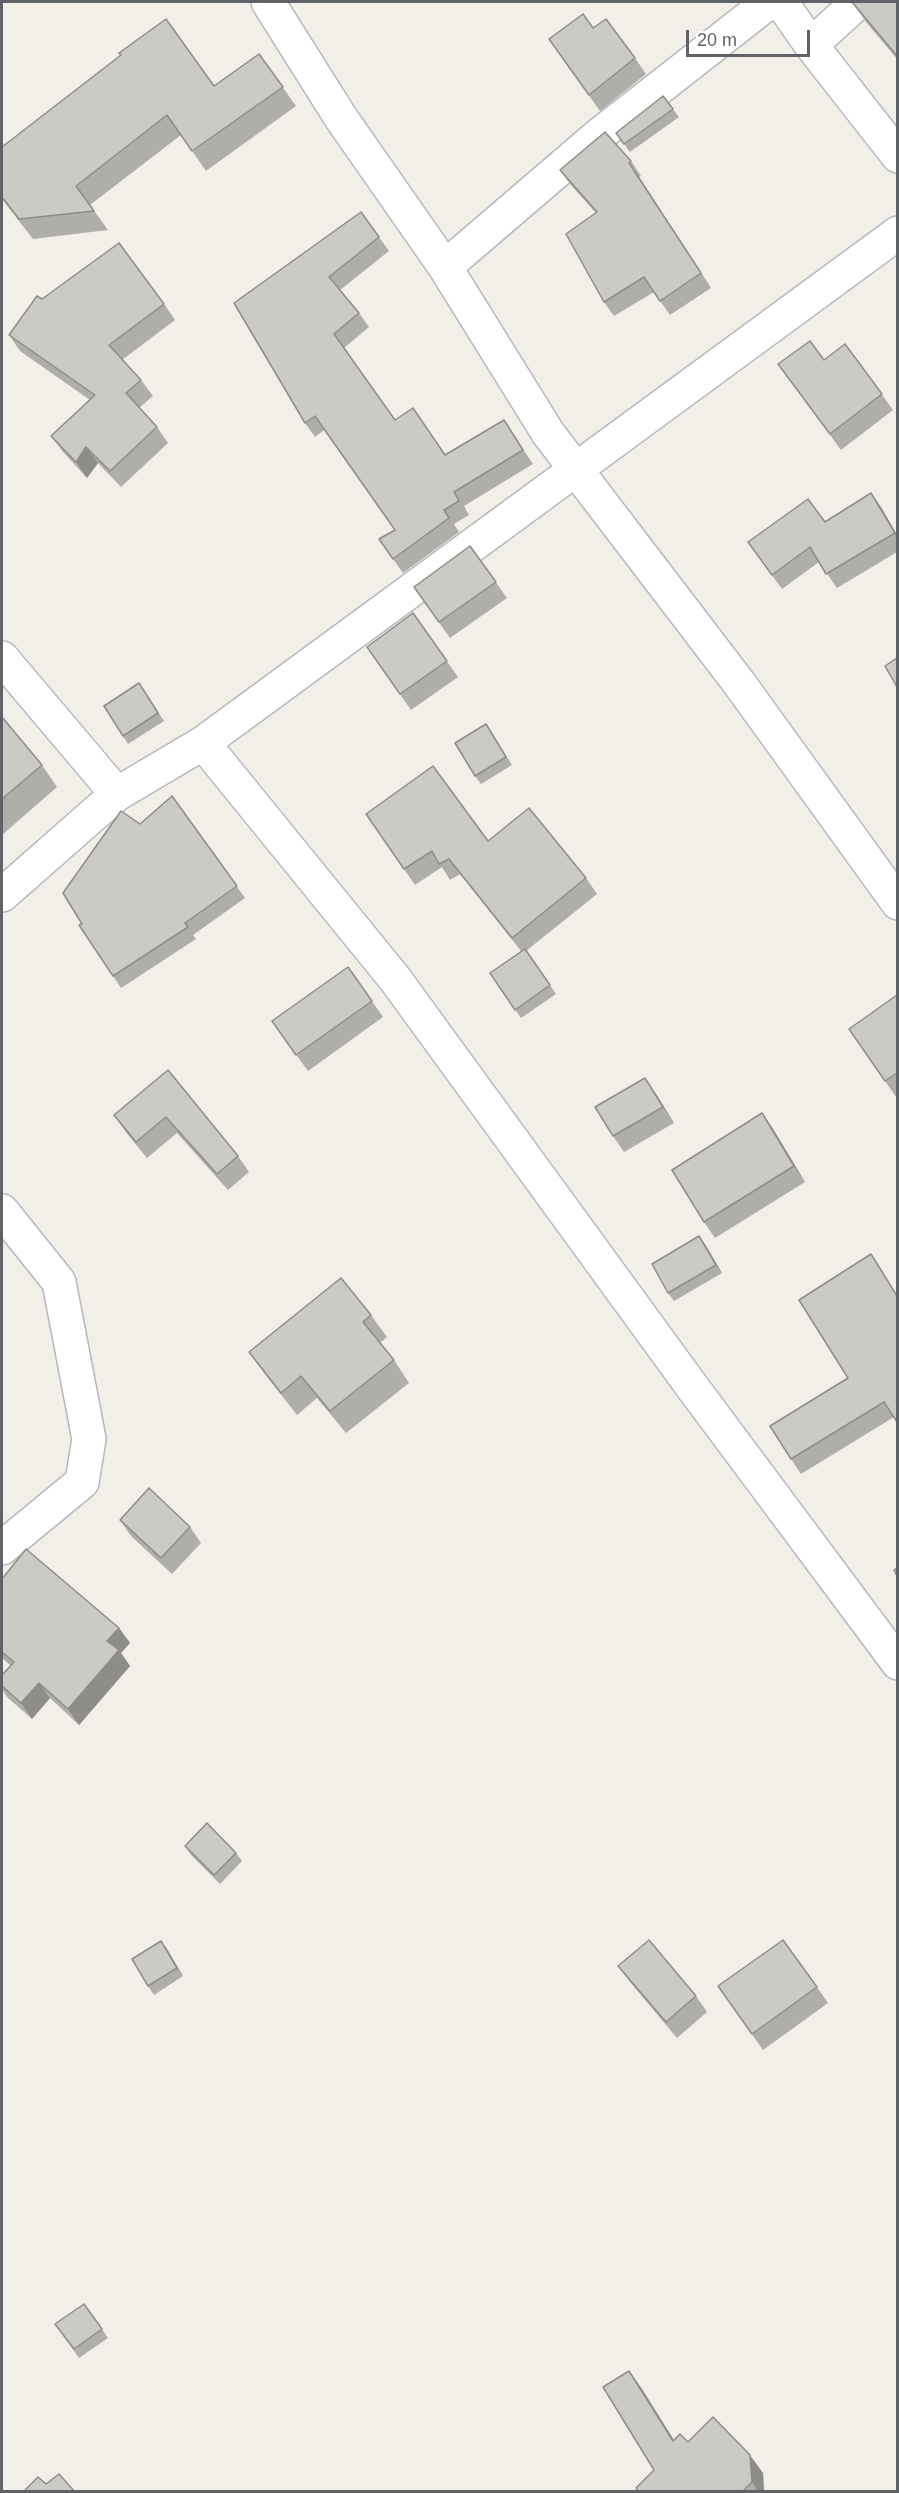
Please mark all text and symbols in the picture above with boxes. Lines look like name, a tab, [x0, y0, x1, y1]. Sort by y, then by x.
scale bar	[689, 18, 814, 56]
text: 20 m	[697, 30, 737, 50]

